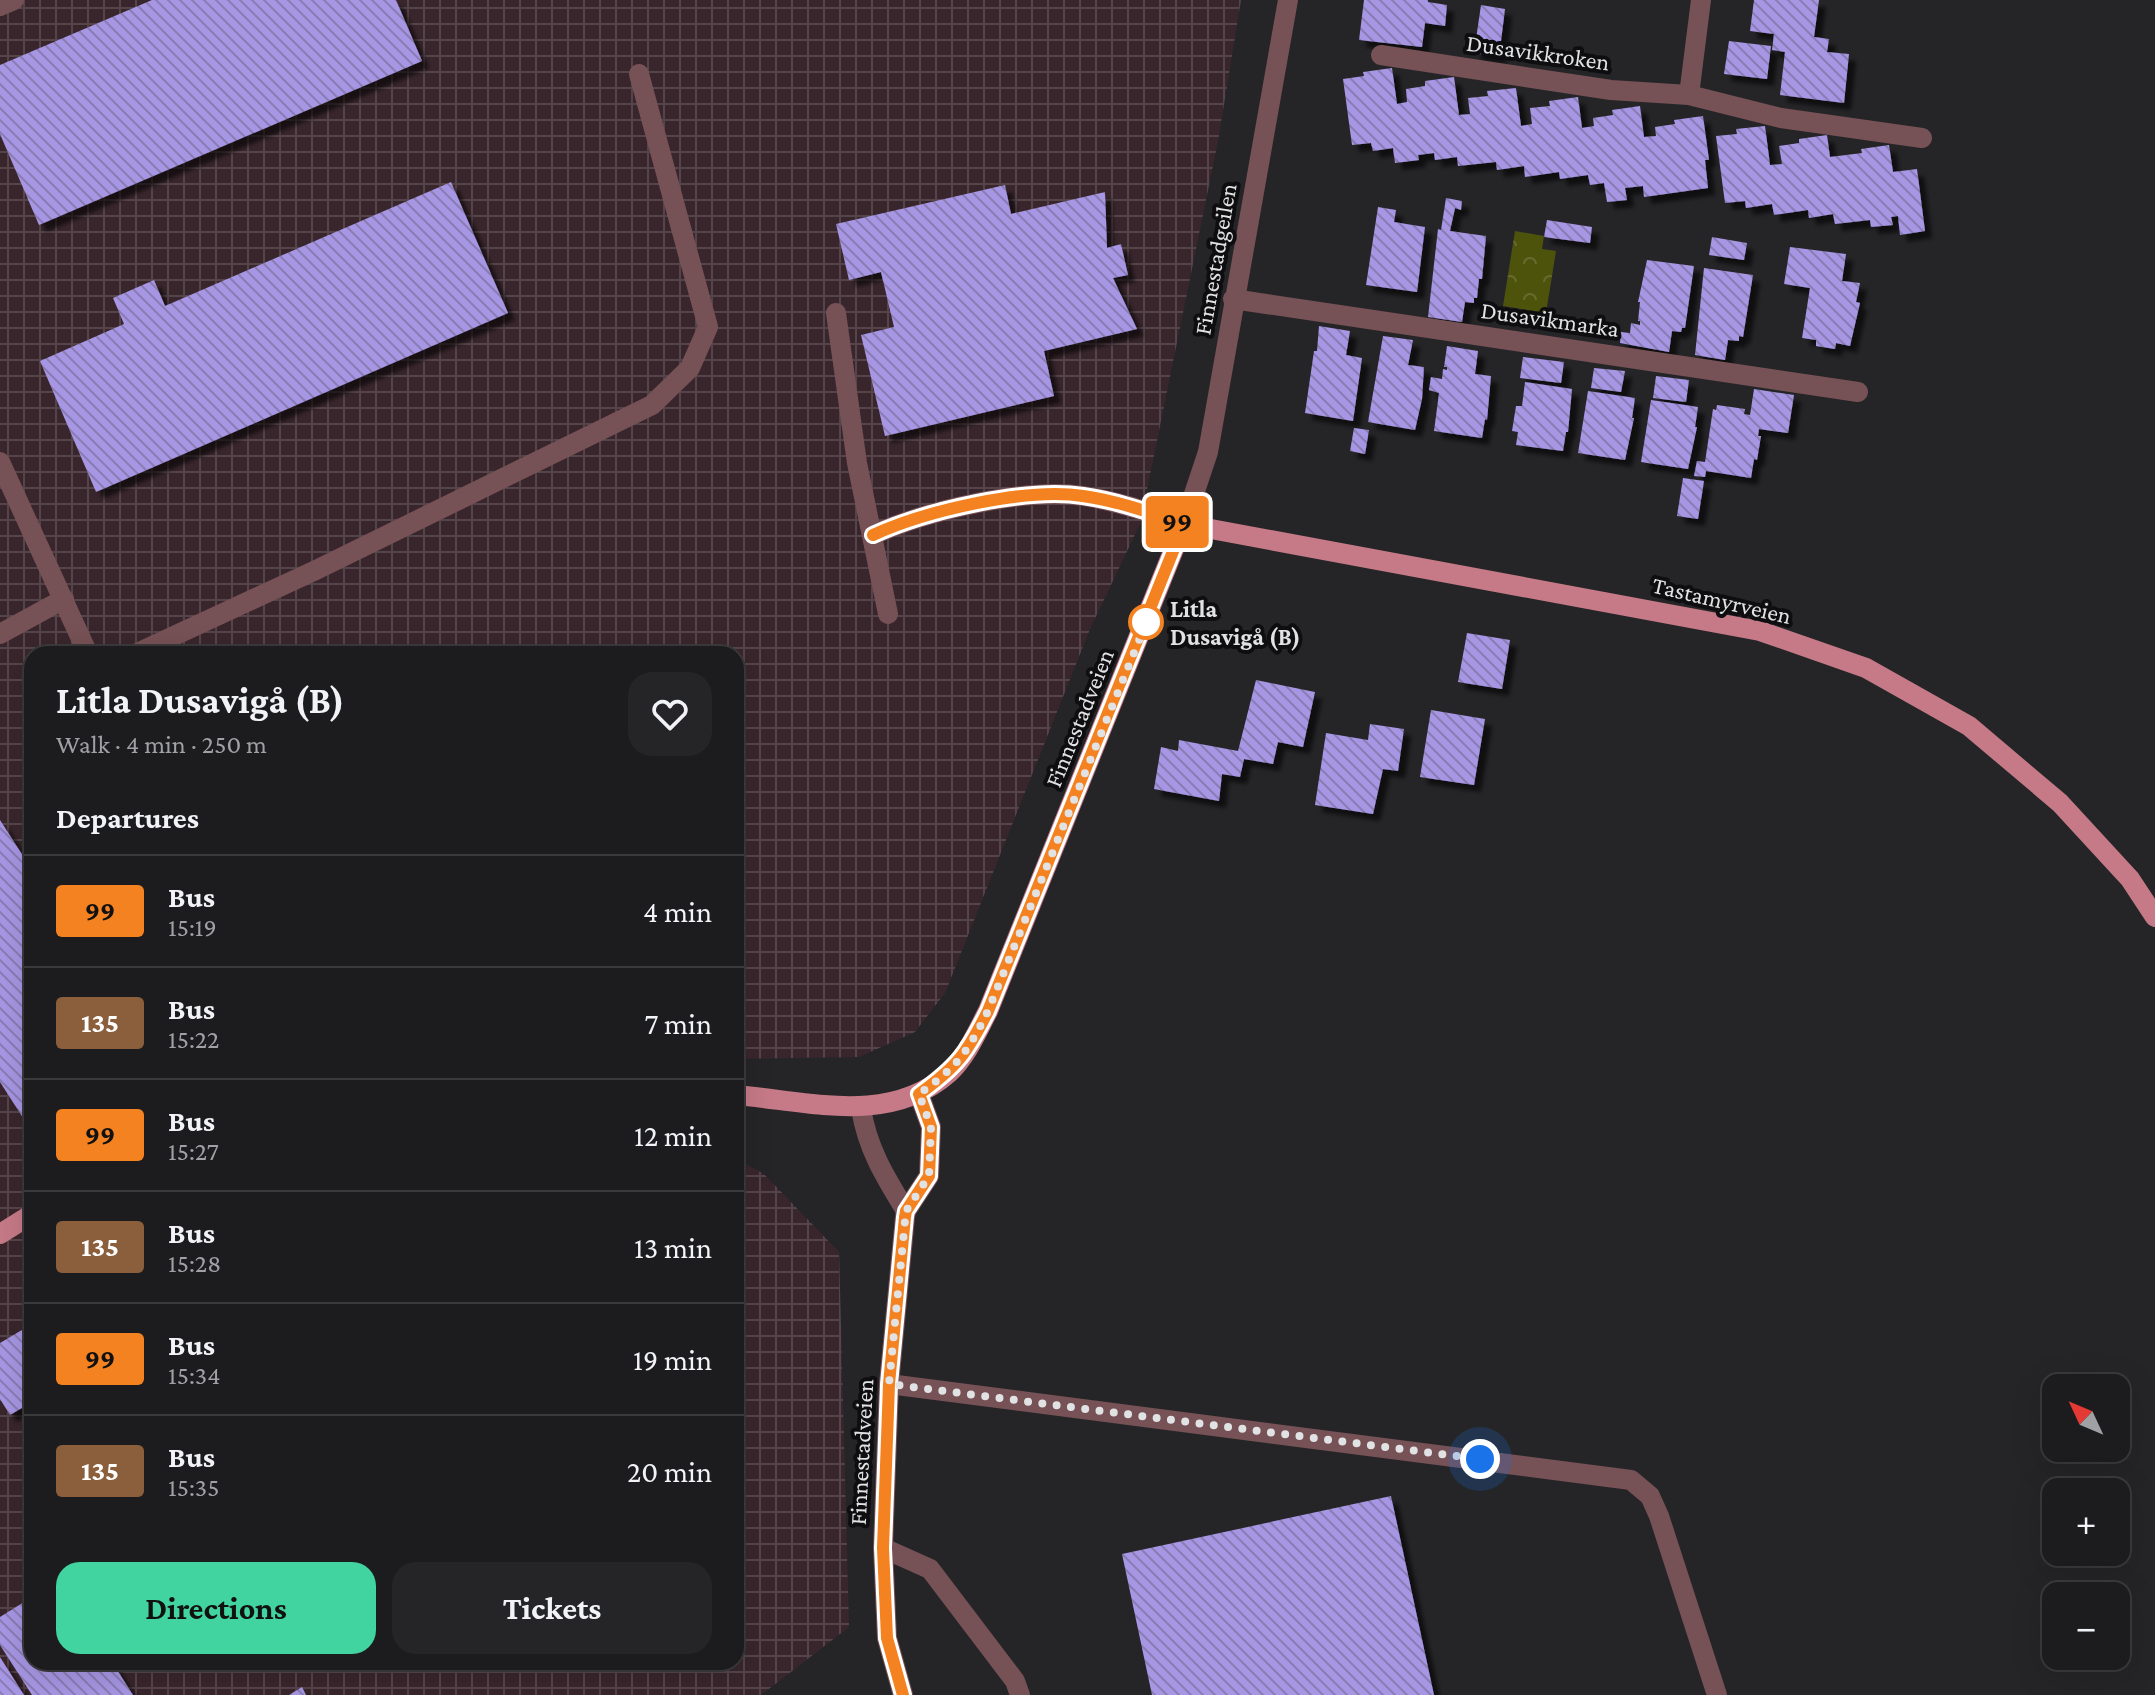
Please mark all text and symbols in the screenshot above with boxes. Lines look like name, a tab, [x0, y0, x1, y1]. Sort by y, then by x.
street label: Dusavikkroken	[1465, 29, 1611, 75]
street label: Finnestadgeilen	[1188, 181, 1242, 337]
street label: Dusavikmarka	[1479, 296, 1621, 342]
line badge: 99	[1141, 496, 1213, 548]
text: 99	[1162, 506, 1192, 537]
street label: Tastamyrveien	[1650, 571, 1794, 629]
place label: Litla Dusavigå (B)	[1170, 595, 1301, 651]
marker: Litla Dusavigå (B)	[1129, 605, 1163, 639]
street label: Finnestadveien	[1039, 645, 1119, 791]
button: heart	[628, 672, 712, 756]
text: Litla Dusavigå (B)	[56, 679, 345, 721]
text: Walk · 4 min · 250 m	[56, 730, 267, 759]
text: Departures	[56, 801, 199, 834]
text: Bus	[168, 880, 215, 913]
text: 99	[85, 895, 115, 926]
text: 4 min	[643, 895, 712, 928]
text: 15:19	[168, 913, 217, 942]
text: Bus	[168, 992, 215, 1025]
text: 135	[81, 1007, 119, 1038]
text: 7 min	[644, 1007, 712, 1040]
text: 15:22	[168, 1025, 220, 1054]
text: Bus	[168, 1104, 215, 1137]
text: 99	[85, 1119, 115, 1150]
text: 12 min	[634, 1119, 712, 1152]
text: 15:27	[168, 1137, 219, 1166]
text: Bus	[168, 1216, 215, 1249]
text: 135	[81, 1231, 119, 1262]
text: 13 min	[634, 1231, 712, 1264]
text: 15:28	[168, 1249, 221, 1278]
text: Bus	[168, 1328, 215, 1361]
text: 99	[85, 1343, 115, 1374]
text: 19 min	[633, 1343, 712, 1376]
text: 15:34	[168, 1361, 220, 1390]
north arrow	[2042, 1374, 2130, 1462]
map controls	[2042, 1374, 2130, 1670]
street label: Finnestadveien	[844, 1378, 878, 1526]
your location	[1460, 1439, 1500, 1479]
text: Bus	[168, 1440, 215, 1473]
text: 135	[81, 1455, 119, 1486]
text: 20 min	[627, 1455, 712, 1488]
text: 15:35	[168, 1473, 219, 1502]
button: +	[2042, 1478, 2130, 1566]
button: Directions	[56, 1562, 376, 1654]
button: Tickets	[392, 1562, 712, 1654]
button: −	[2042, 1582, 2130, 1670]

